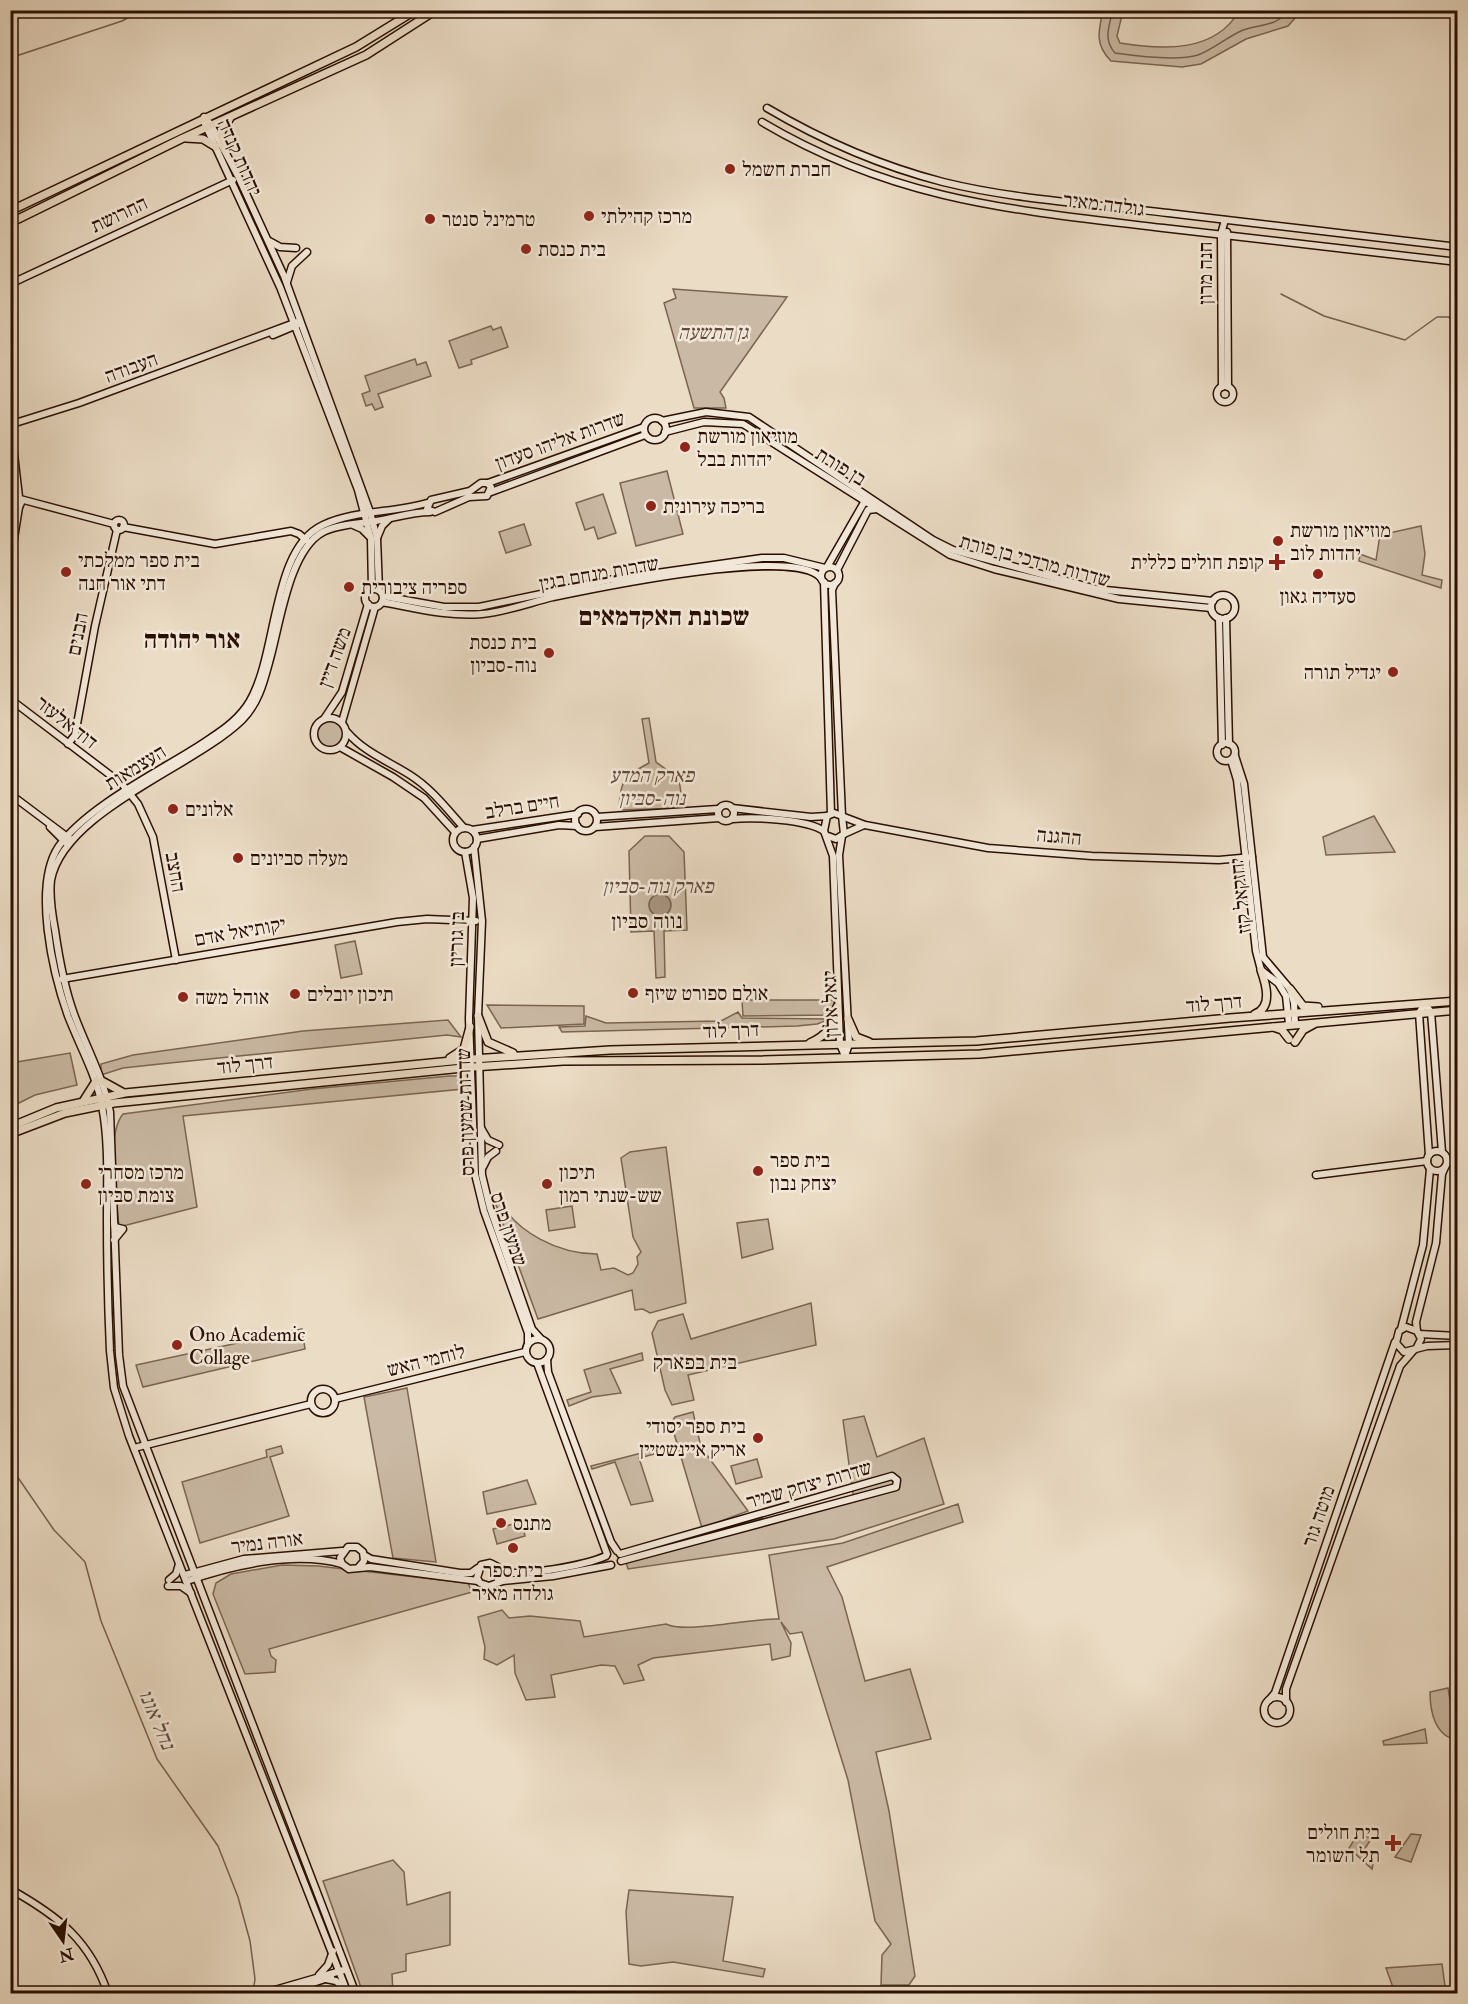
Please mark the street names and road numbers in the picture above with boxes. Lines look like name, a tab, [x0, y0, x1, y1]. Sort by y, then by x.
street label: יהדות קנדה	[211, 115, 268, 200]
street label: גולדה מאיר	[1062, 187, 1146, 222]
street label: החרושת	[87, 190, 152, 238]
street label: חנה מרון	[1193, 242, 1218, 304]
street label: העבודה	[101, 346, 161, 389]
street label: שדרות אליהו סעדון	[492, 405, 629, 476]
street label: בן פורת	[811, 441, 871, 492]
street label: שדרות מרדכי בן פורת	[957, 528, 1113, 593]
street label: שדרות מנחם בגין	[537, 551, 661, 596]
street label: הבנים	[61, 611, 94, 658]
street label: משה דיין	[312, 624, 357, 691]
street label: דוד אלעזר	[31, 690, 103, 754]
street label: העצמאות	[100, 739, 171, 796]
street label: חיים ברלב	[483, 788, 561, 825]
street label: ההגנה	[1035, 822, 1083, 851]
street label: החצב	[160, 850, 191, 894]
street label: יחזקאל קזז	[1224, 857, 1257, 935]
street label: יקותיאל אדם	[192, 911, 288, 952]
street label: בן גוריון	[443, 911, 470, 967]
street label: יגאל אלון	[817, 970, 844, 1038]
street label: דרך לוד	[1185, 989, 1243, 1018]
street label: דרך לוד	[702, 1017, 760, 1044]
street label: שדרות שמעון פרס	[451, 1048, 480, 1176]
street label: דרך לוד	[216, 1049, 274, 1080]
street label: שמעון פרס	[484, 1189, 533, 1269]
street label: לוחמי האש	[384, 1339, 468, 1382]
street label: שדרות יצחק שמיר	[744, 1455, 875, 1514]
street label: מוטה גור	[1296, 1482, 1341, 1550]
street label: אורה נמיר	[230, 1526, 305, 1559]

